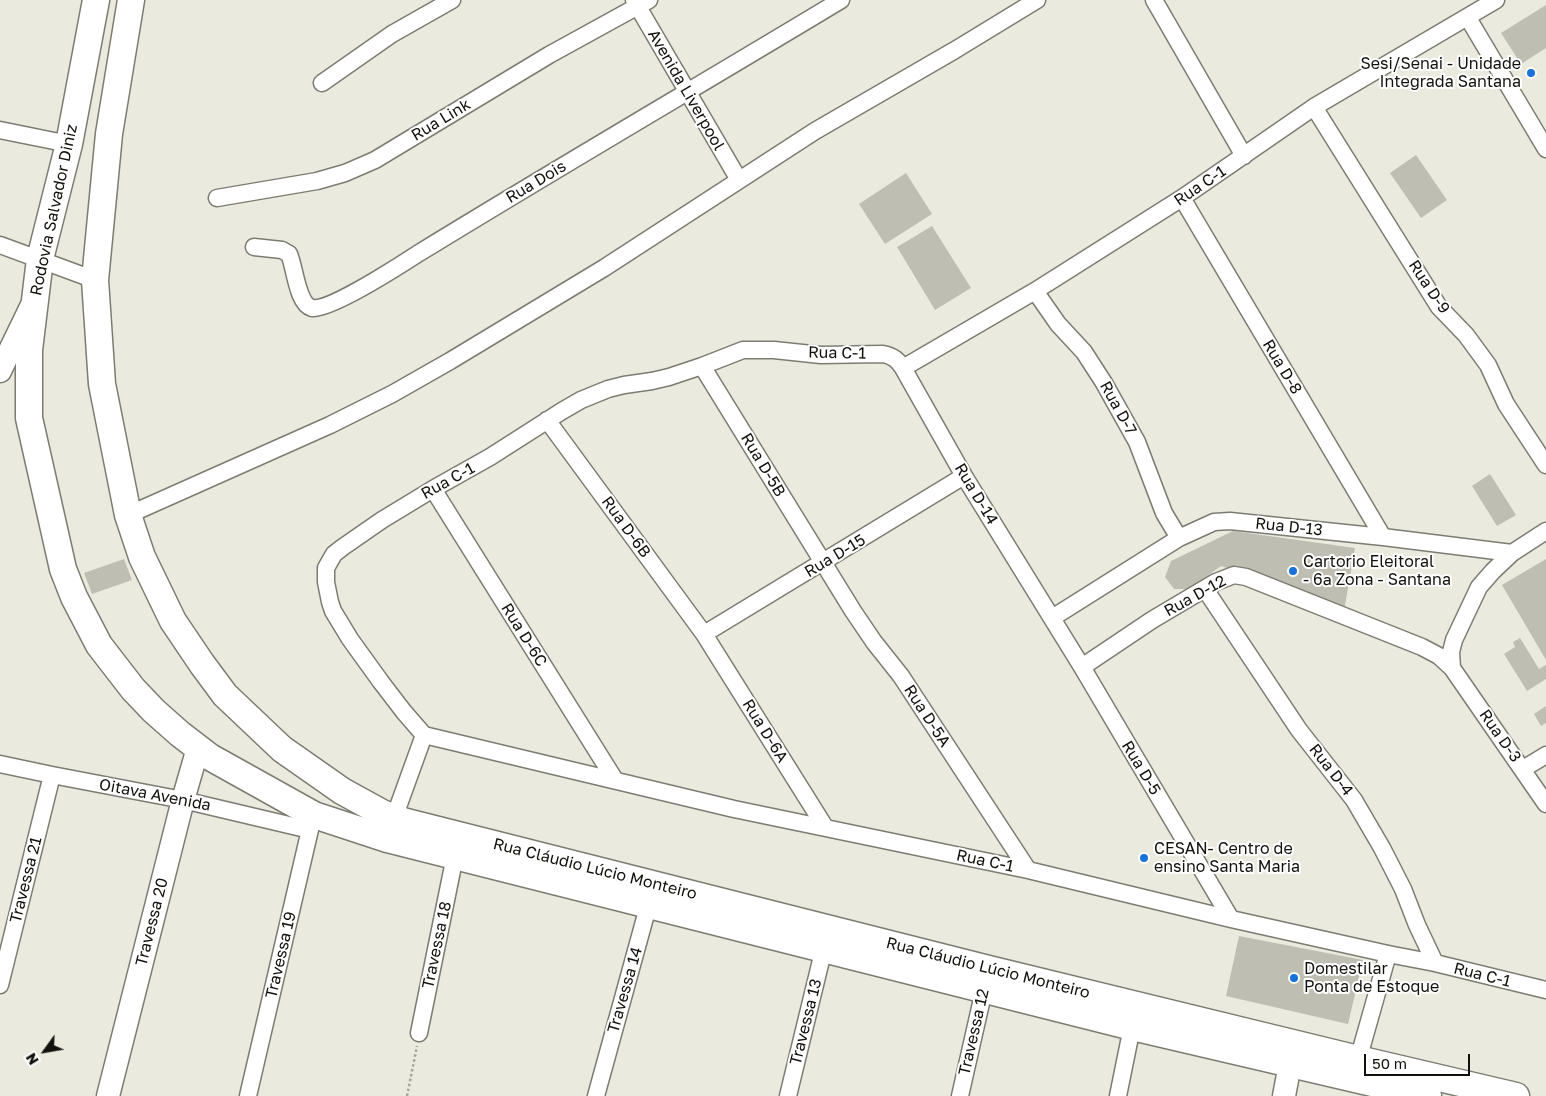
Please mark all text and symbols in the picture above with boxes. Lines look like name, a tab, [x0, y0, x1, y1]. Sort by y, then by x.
street label: Avenida Liverpool	[644, 26, 728, 154]
place label: Sesi/Senai - Unidade Integrada Santana	[1360, 54, 1521, 92]
marker: Sesi/Senai - Unidade Integrada Santana	[1525, 67, 1537, 79]
street label: Rua Link	[408, 95, 474, 145]
street label: Rodovia Salvador Diniz	[26, 123, 82, 297]
street label: Rua Dois	[502, 157, 570, 207]
street label: Rua C-1	[1171, 162, 1229, 210]
street label: Rua D-9	[1404, 257, 1454, 317]
street label: Rua D-8	[1258, 336, 1306, 398]
street label: Rua C-1	[808, 343, 866, 363]
street label: Rua D-7	[1096, 378, 1140, 438]
street label: Rua D-5B	[737, 430, 789, 500]
street label: Rua C-1	[418, 459, 478, 503]
street label: Rua D-14	[950, 460, 1002, 528]
street label: Rua D-6B	[597, 493, 655, 561]
street label: Rua D-13	[1254, 514, 1324, 540]
street label: Rua D-15	[801, 530, 869, 582]
place label: Cartorio Eleitoral - 6ª Zona - Santana	[1303, 552, 1451, 590]
marker: Cartorio Eleitoral - 6ª Zona - Santana	[1287, 565, 1299, 577]
street label: Rua D-12	[1161, 571, 1229, 621]
street label: Rua D-6C	[497, 600, 551, 670]
street label: Rua D-5A	[900, 681, 954, 751]
street label: Rua D-6A	[738, 696, 792, 766]
street label: Rua D-3	[1475, 706, 1525, 766]
street label: Rua D-5	[1117, 737, 1165, 799]
street label: Rua D-4	[1305, 740, 1357, 800]
street label: Oitava Avenida	[97, 775, 213, 815]
street label: Rua Cláudio Lúcio Monteiro	[491, 834, 699, 904]
street label: Travessa 21	[6, 835, 46, 925]
place label: CESAN- Centro de ensino Santa Maria	[1154, 839, 1300, 877]
street label: Rua C-1	[955, 846, 1015, 876]
marker: CESAN- Centro de ensino Santa Maria	[1138, 852, 1150, 864]
street label: Travessa 20	[132, 876, 172, 968]
street label: Travessa 18	[418, 900, 456, 990]
street label: Travessa 19	[262, 910, 300, 1000]
street label: Rua Cláudio Lúcio Monteiro	[884, 933, 1092, 1003]
street label: Travessa 14	[604, 945, 646, 1035]
place label: Domestilar Ponta de Estoque	[1304, 959, 1439, 997]
street label: Rua C-1	[1452, 959, 1512, 991]
marker: Domestilar Ponta de Estoque	[1288, 972, 1300, 984]
street label: Travessa 13	[786, 977, 826, 1067]
street label: Travessa 12	[955, 987, 993, 1077]
north arrow	[20, 1026, 70, 1076]
scale bar	[1366, 1044, 1472, 1076]
text: N	[22, 1050, 42, 1068]
text: 50 m	[1372, 1054, 1407, 1072]

